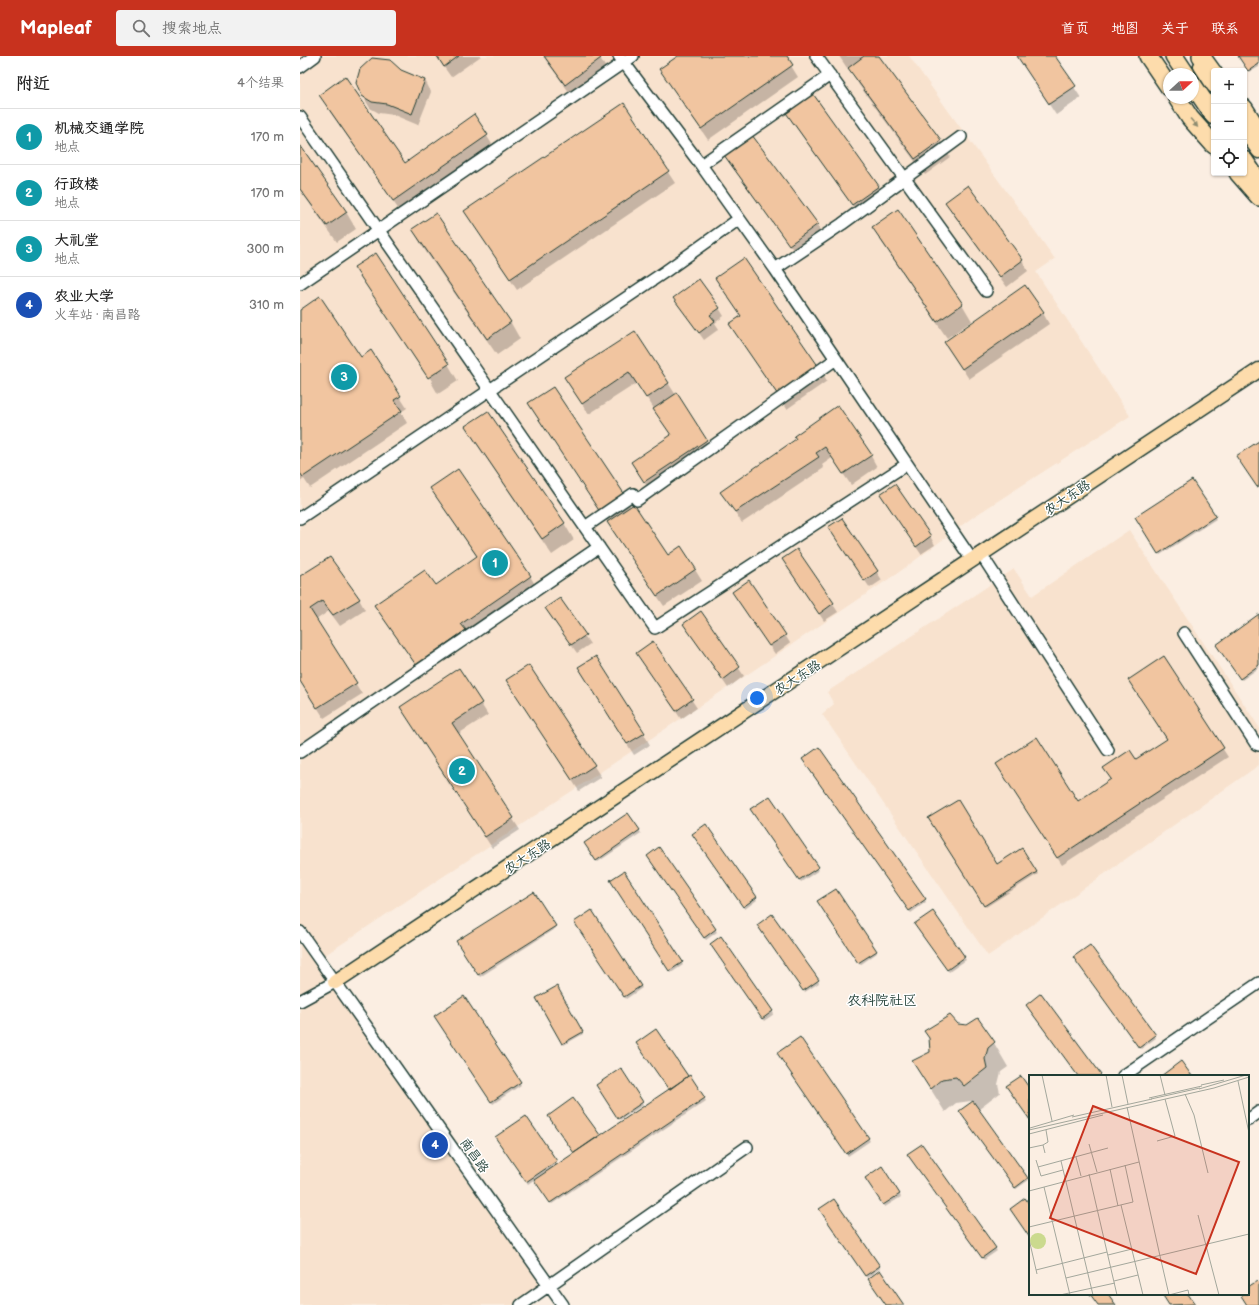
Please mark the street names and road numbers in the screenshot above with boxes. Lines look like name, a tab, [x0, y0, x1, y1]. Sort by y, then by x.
street label: 农大东路	[1042, 477, 1094, 519]
street label: 农大东路	[771, 657, 824, 699]
street label: 农大东路	[501, 836, 554, 878]
street label: 南昌路	[456, 1135, 492, 1176]

